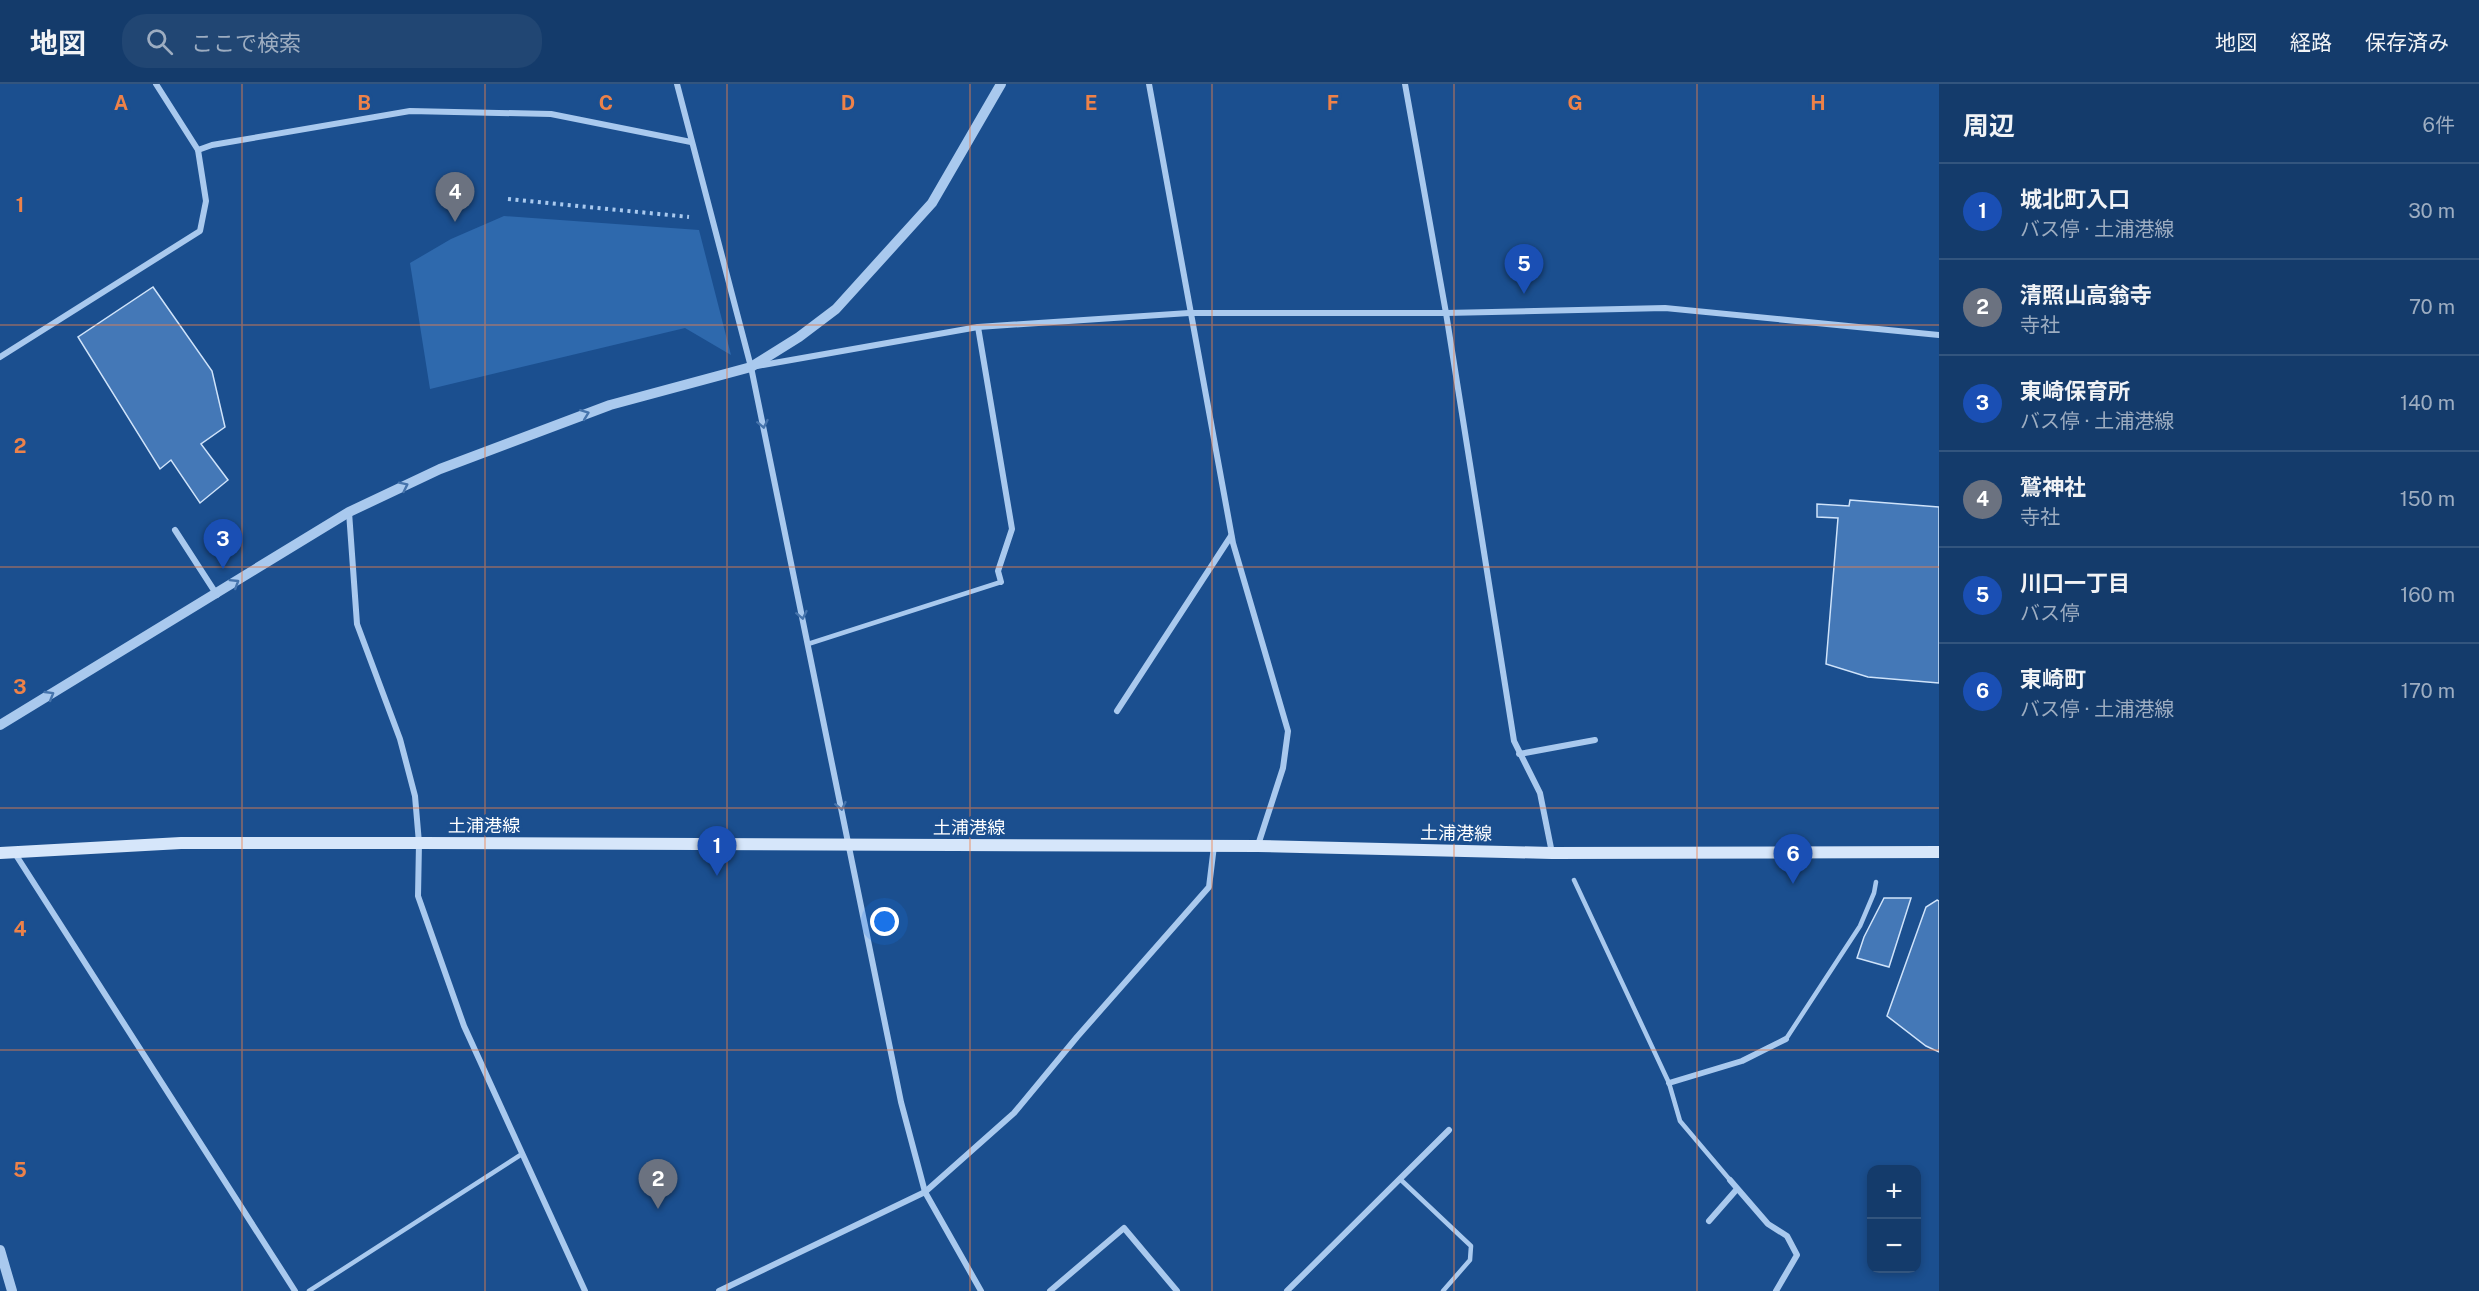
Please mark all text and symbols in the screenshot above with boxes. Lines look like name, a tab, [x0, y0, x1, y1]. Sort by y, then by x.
search box	[122, 14, 542, 68]
icon: search	[143, 25, 176, 58]
text: 地図	[30, 26, 86, 59]
text: ここで検索	[191, 30, 301, 56]
text: 地図	[2215, 30, 2257, 55]
text: 経路	[2290, 30, 2332, 55]
text: 保存済み	[2365, 30, 2449, 55]
text: A	[114, 91, 128, 115]
text: B	[357, 91, 371, 115]
text: C	[599, 91, 613, 115]
text: D	[841, 91, 855, 115]
text: E	[1085, 91, 1097, 115]
text: F	[1327, 91, 1339, 115]
text: G	[1567, 91, 1583, 115]
text: H	[1810, 91, 1826, 115]
text: 周辺	[1963, 110, 2015, 141]
text: 6件	[2423, 113, 2455, 137]
pin: 4	[436, 172, 474, 222]
text: 城北町入口	[2020, 186, 2130, 212]
text: 1	[16, 193, 24, 217]
text: 1	[1978, 199, 1987, 223]
text: 30 m	[2408, 199, 2455, 223]
text: バス停 · 土浦港線	[2020, 217, 2174, 241]
pin: 5	[1504, 244, 1544, 294]
text: 清照山高翁寺	[2020, 282, 2152, 308]
text: 2	[1976, 295, 1989, 319]
text: 70 m	[2409, 295, 2455, 319]
text: 寺社	[2020, 313, 2060, 337]
text: 東崎保育所	[2020, 378, 2130, 404]
text: 3	[1976, 391, 1989, 415]
text: 140 m	[2400, 391, 2455, 415]
one-way arrow	[579, 409, 590, 422]
text: バス停 · 土浦港線	[2020, 409, 2174, 433]
one-way arrow	[756, 419, 769, 429]
text: 2	[14, 434, 26, 458]
text: 鷲神社	[2020, 474, 2086, 500]
one-way arrow	[398, 482, 409, 494]
text: 4	[1976, 487, 1989, 511]
text: 150 m	[2400, 487, 2455, 511]
text: 寺社	[2020, 505, 2060, 529]
pin: 3	[204, 520, 242, 569]
text: 川口一丁目	[2020, 570, 2130, 596]
one-way arrow	[229, 579, 239, 591]
text: 5	[1976, 583, 1989, 607]
text: 160 m	[2400, 583, 2455, 607]
text: バス停	[2020, 601, 2080, 625]
one-way arrow	[795, 610, 808, 620]
text: 東崎町	[2020, 666, 2086, 692]
text: 3	[13, 675, 27, 699]
text: 6	[1976, 679, 1989, 703]
text: 170 m	[2401, 679, 2455, 703]
one-way arrow	[44, 690, 54, 702]
text: バス停 · 土浦港線	[2020, 697, 2174, 721]
one-way arrow	[834, 801, 847, 811]
street label: 土浦港線	[448, 815, 520, 836]
street label: 土浦港線	[933, 817, 1005, 838]
street label: 土浦港線	[1420, 822, 1492, 844]
pin: 1	[698, 826, 736, 876]
pin: 6	[1774, 834, 1812, 884]
your location	[870, 907, 899, 936]
text: 4	[13, 917, 27, 941]
text: 5	[13, 1158, 27, 1182]
pin: 2	[638, 1160, 678, 1209]
map controls	[1867, 1165, 1921, 1273]
button: +	[1867, 1165, 1921, 1219]
button: −	[1867, 1219, 1921, 1273]

